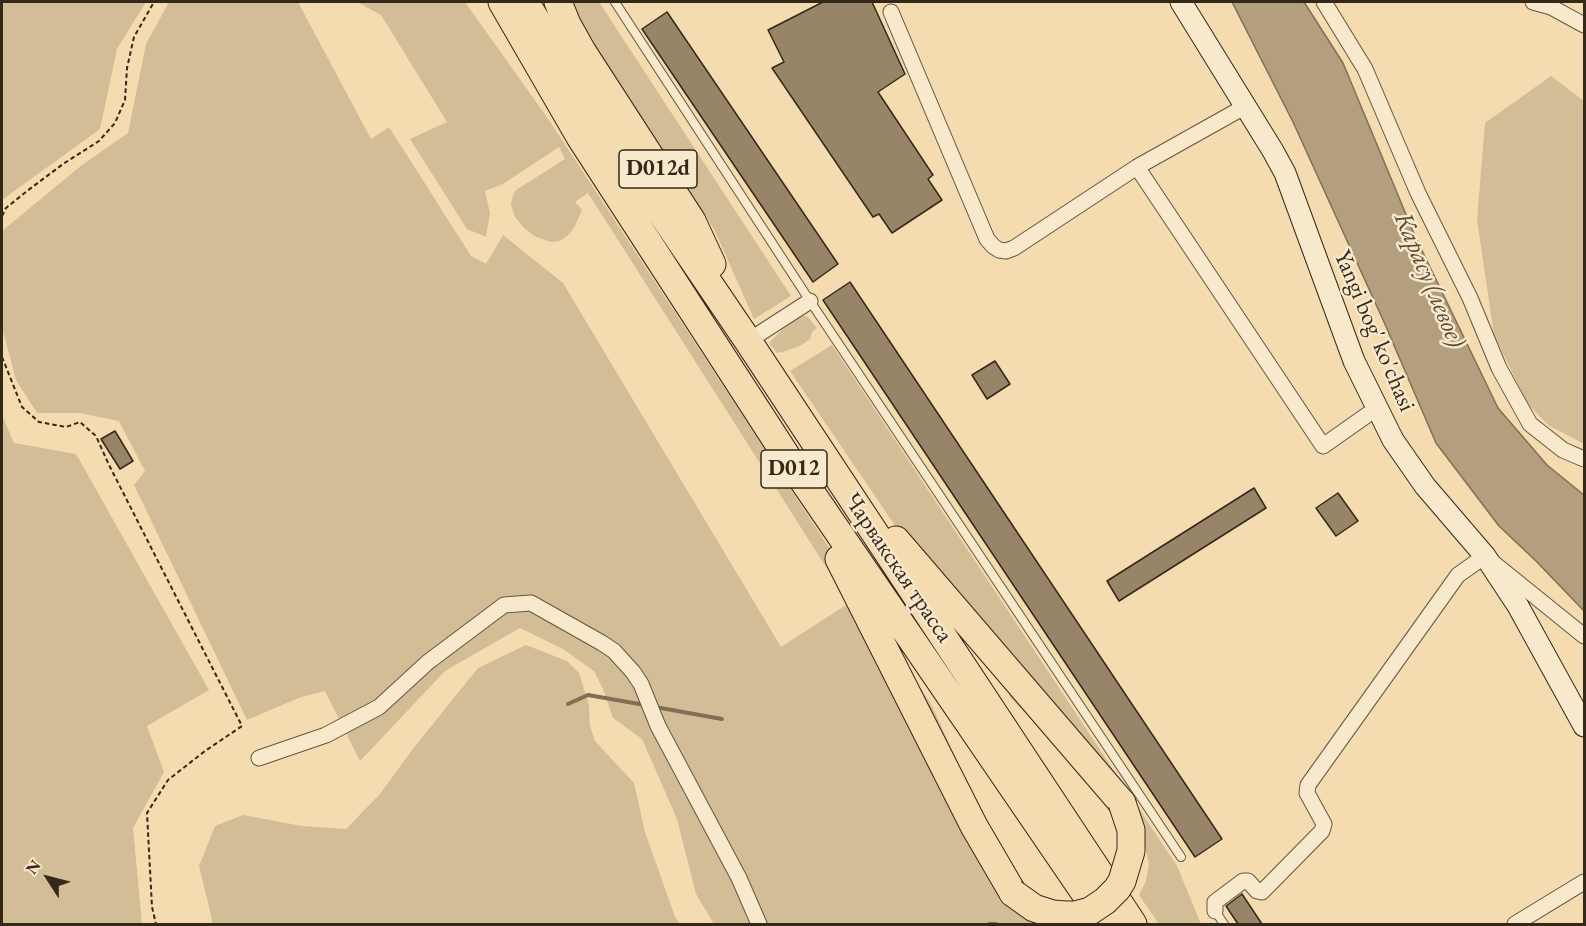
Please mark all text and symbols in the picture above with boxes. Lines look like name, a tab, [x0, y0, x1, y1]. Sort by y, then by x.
road number: D012d	[619, 150, 697, 188]
water label: Карасу (левое)	[1387, 208, 1471, 352]
street label: Yangi bog' ko'chasi	[1327, 246, 1421, 416]
road number: D012	[761, 450, 827, 488]
street label: Чарвакская трасса	[837, 488, 959, 648]
north arrow	[18, 848, 78, 908]
text: N	[21, 856, 45, 879]

